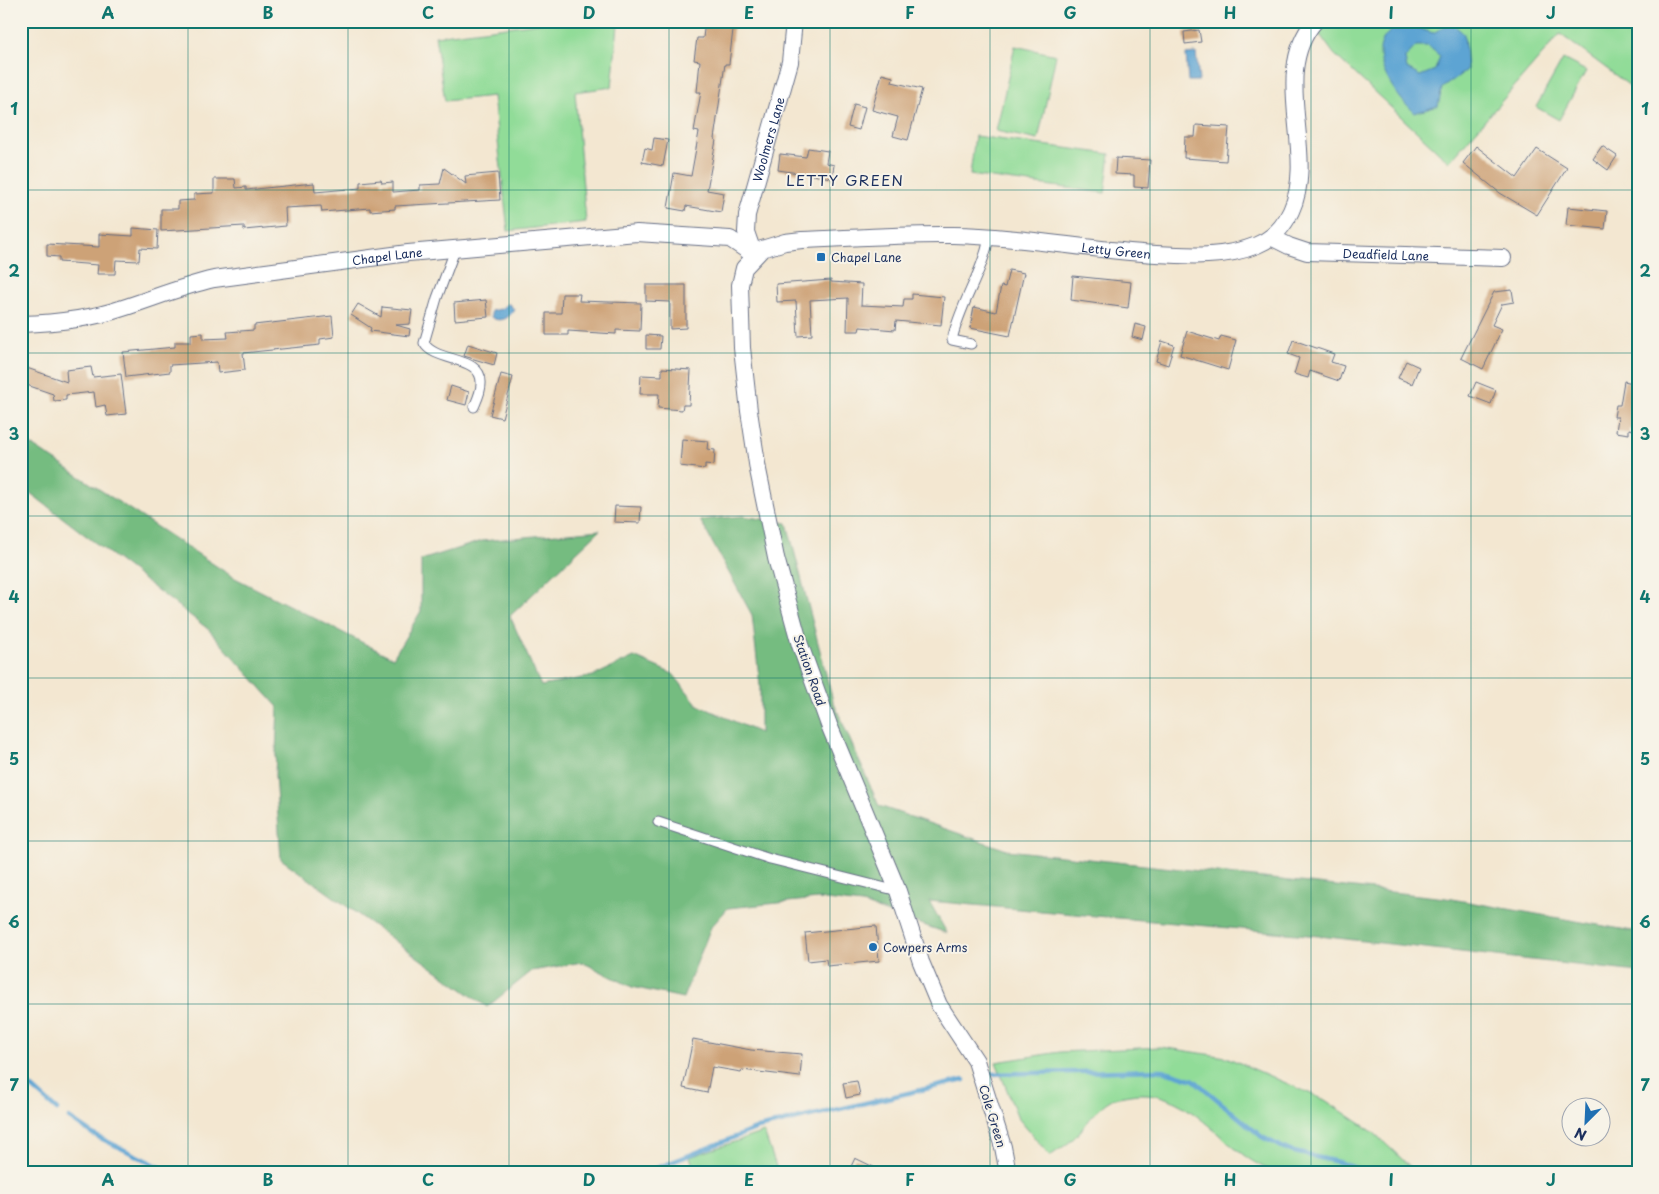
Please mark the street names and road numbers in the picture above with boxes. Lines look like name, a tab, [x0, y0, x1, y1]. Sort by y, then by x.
street label: Woolmers Lane	[748, 94, 789, 184]
street label: Letty Green	[1081, 238, 1152, 263]
street label: Chapel Lane	[351, 243, 424, 269]
street label: Deadfield Lane	[1342, 244, 1429, 265]
street label: Station Road	[789, 632, 831, 708]
street label: Cole Green	[975, 1082, 1011, 1150]

